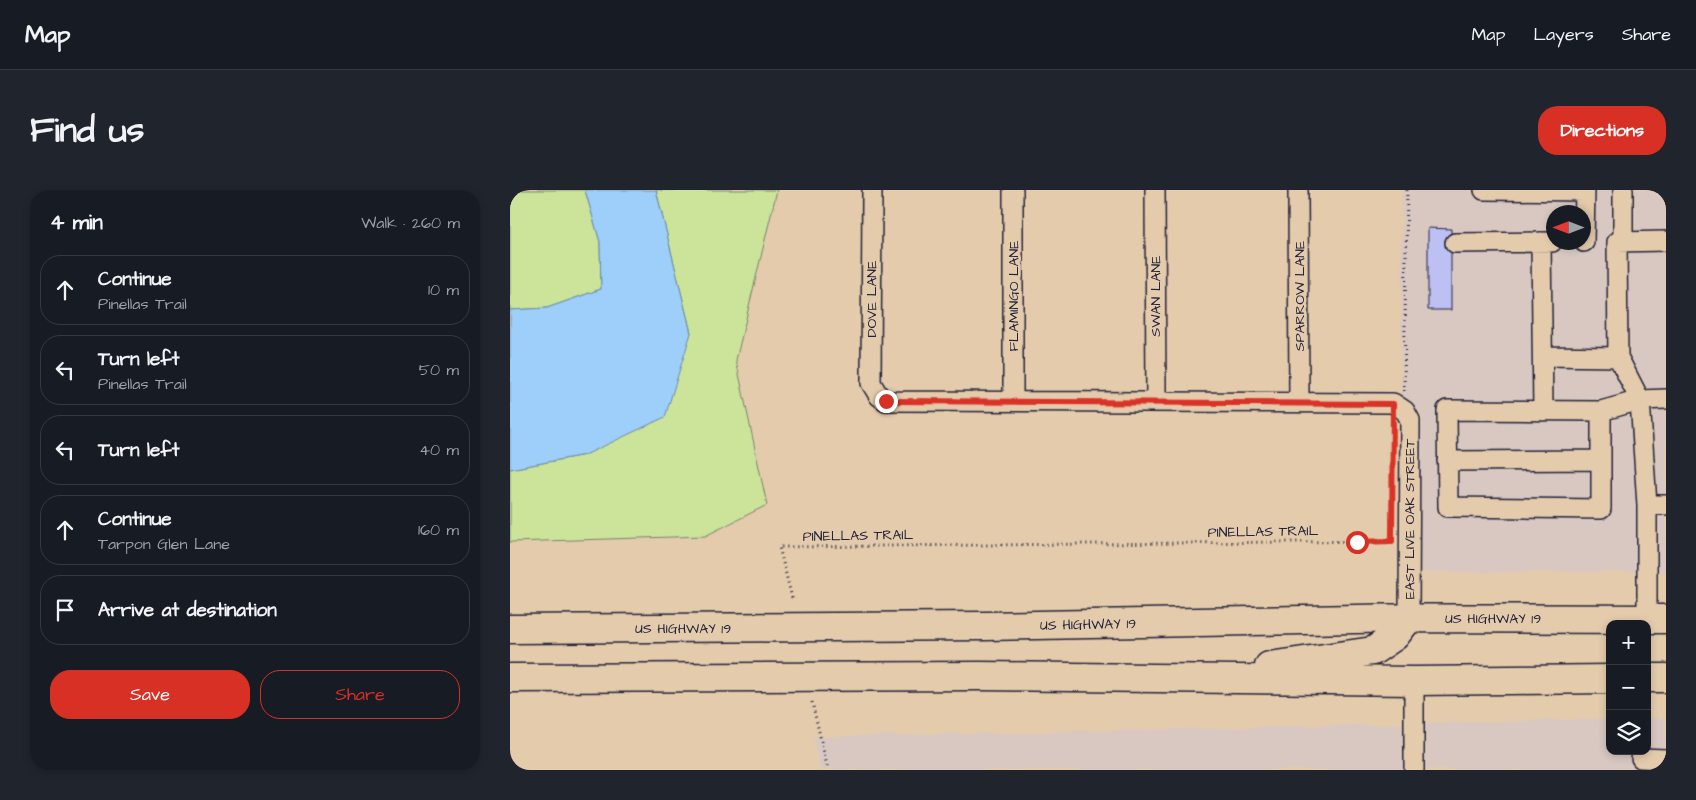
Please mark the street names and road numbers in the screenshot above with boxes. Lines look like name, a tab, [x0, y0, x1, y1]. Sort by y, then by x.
street label: FLAMINGO LANE	[1004, 240, 1024, 352]
street label: SPARROW LANE	[1290, 240, 1310, 351]
street label: SWAN LANE	[1146, 255, 1166, 337]
street label: DOVE LANE	[862, 260, 882, 337]
street label: EAST LIVE OAK STREET	[1400, 438, 1420, 599]
street label: PINELLAS TRAIL	[1208, 521, 1319, 543]
street label: PINELLAS TRAIL	[803, 525, 914, 547]
street label: US HIGHWAY 19	[1445, 609, 1541, 629]
street label: US HIGHWAY 19	[1040, 614, 1136, 636]
street label: US HIGHWAY 19	[635, 619, 731, 639]

